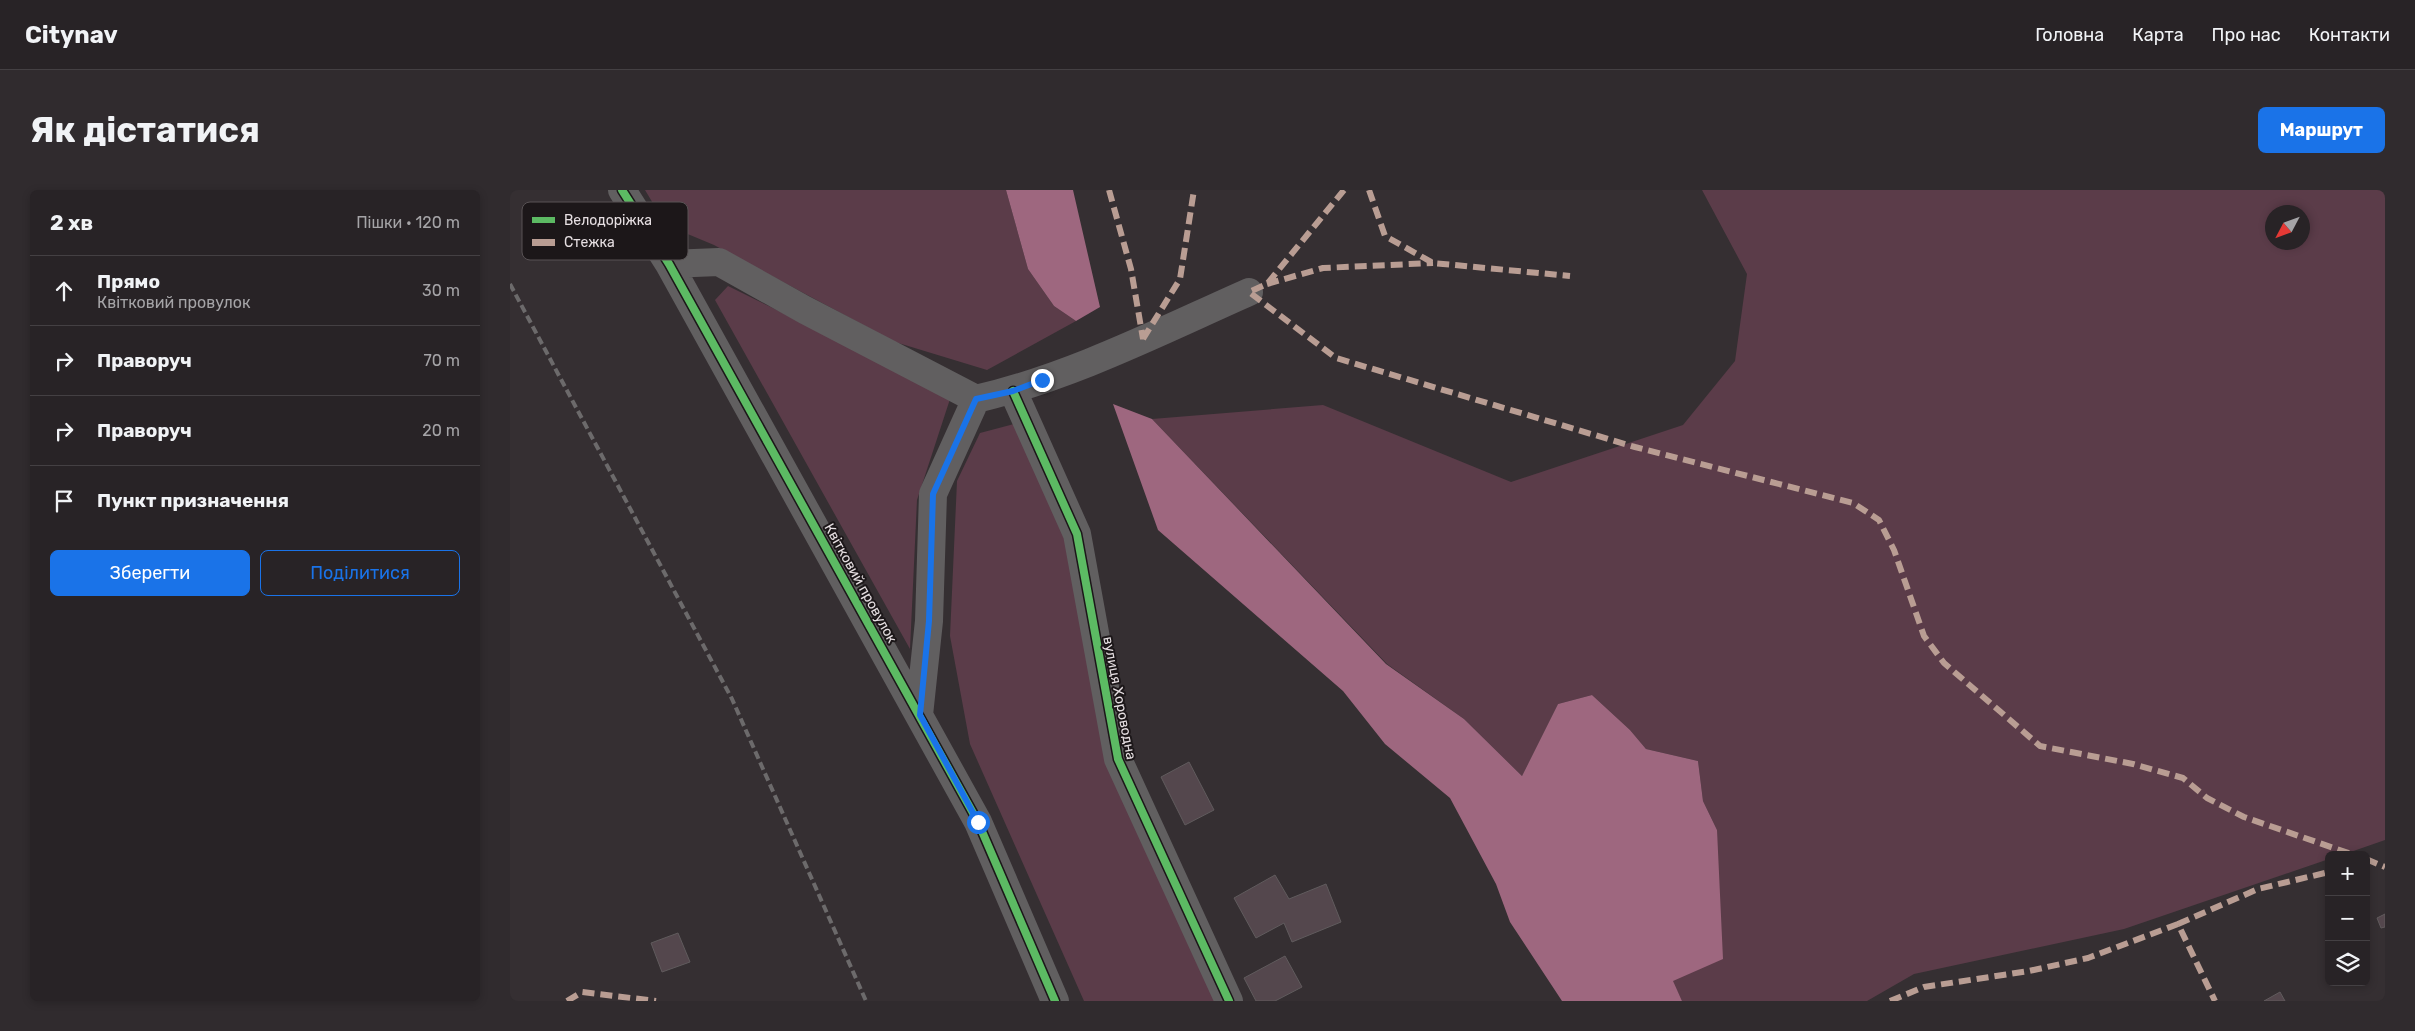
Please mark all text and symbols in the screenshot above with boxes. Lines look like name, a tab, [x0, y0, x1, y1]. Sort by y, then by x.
text: Citynav	[25, 21, 118, 49]
text: Головна	[2035, 24, 2104, 46]
text: Карта	[2132, 24, 2184, 46]
text: Про нас	[2212, 24, 2281, 46]
text: Контакти	[2309, 24, 2390, 46]
button: Маршрут	[2258, 107, 2385, 153]
text: Як дістатися	[30, 109, 260, 151]
legend	[522, 202, 688, 260]
north arrow	[2265, 205, 2310, 250]
text: 2 хв	[50, 210, 93, 235]
text: Велодоріжка	[564, 212, 652, 229]
text: Пішки · 120 m	[356, 213, 460, 232]
text: Стежка	[564, 234, 615, 251]
text: Прямо	[97, 270, 160, 293]
icon: ahead	[50, 277, 78, 305]
text: 30 m	[422, 281, 460, 300]
text: Квітковий провулок	[97, 293, 251, 312]
icon: right	[50, 347, 78, 375]
text: Праворуч	[97, 349, 192, 372]
text: 70 m	[423, 351, 460, 370]
route end	[1031, 369, 1054, 392]
icon: right	[50, 417, 78, 445]
text: Праворуч	[97, 419, 192, 442]
text: 20 m	[422, 421, 460, 440]
icon: arrive	[50, 487, 78, 515]
text: Пункт призначення	[97, 489, 289, 512]
street label: Квітковий провулок	[821, 520, 901, 647]
button: Зберегти	[50, 550, 250, 596]
button: Поділитися	[260, 550, 460, 596]
street label: вулиця Хороводна	[1099, 635, 1140, 761]
route start	[967, 811, 990, 834]
map controls	[2325, 851, 2370, 986]
button: +	[2325, 851, 2370, 896]
button: −	[2325, 896, 2370, 941]
button: layers	[2325, 941, 2370, 986]

